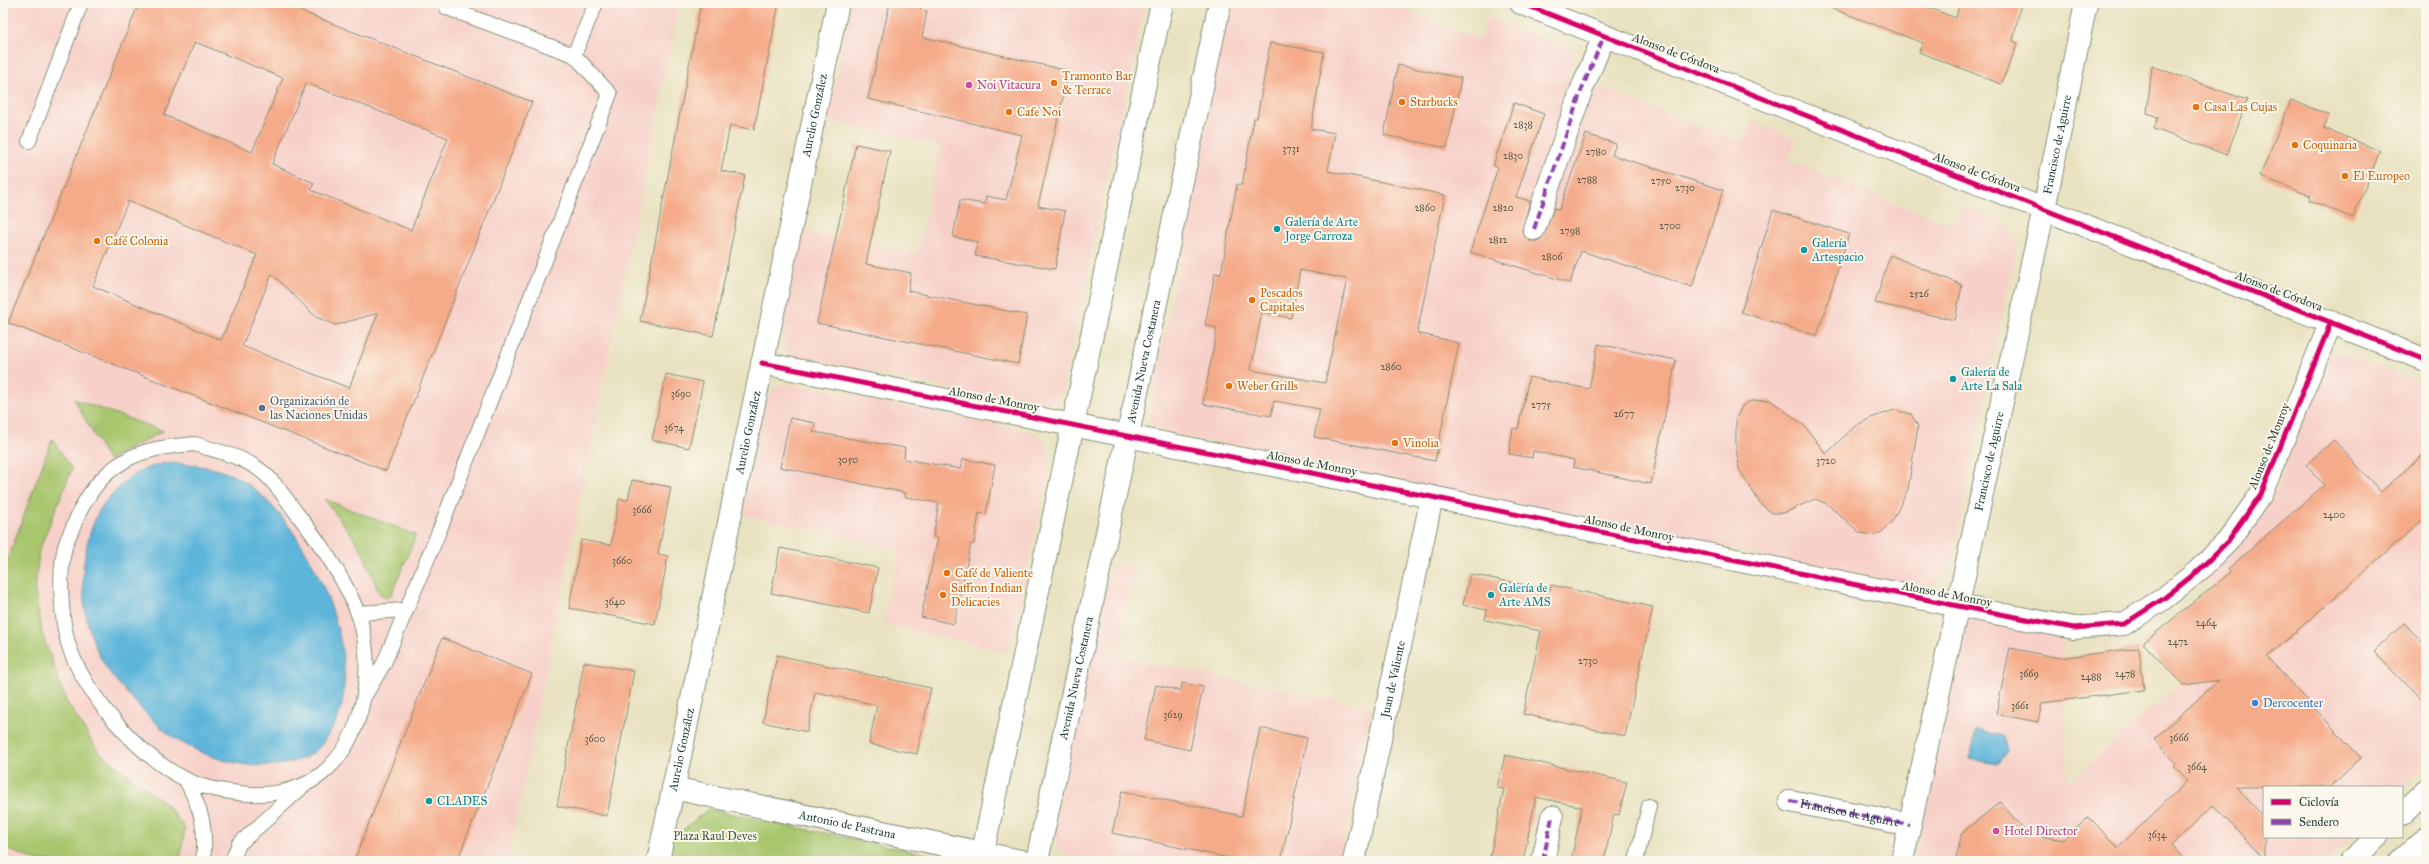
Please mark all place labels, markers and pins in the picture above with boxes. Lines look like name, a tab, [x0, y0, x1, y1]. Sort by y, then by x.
place label: Tramonto Bar & Terrace	[1062, 69, 1133, 97]
place label: Noi Vitacura	[977, 78, 1042, 92]
marker: Tramonto Bar & Terrace	[1049, 78, 1059, 88]
marker: Noi Vitacura	[964, 80, 974, 90]
place label: Starbucks	[1410, 95, 1458, 109]
marker: Starbucks	[1397, 97, 1407, 107]
place label: Casa Las Cujas	[2204, 100, 2277, 114]
marker: Casa Las Cujas	[2191, 102, 2201, 112]
place label: Cafe Noi	[1017, 105, 1062, 119]
marker: Cafe Noi	[1004, 107, 1014, 117]
place label: Coquinaria	[2303, 138, 2358, 153]
marker: Coquinaria	[2290, 140, 2300, 150]
place label: El Europeo	[2353, 169, 2410, 183]
marker: El Europeo	[2340, 171, 2350, 181]
place label: Galería de Arte Jorge Carroza	[1283, 215, 1358, 244]
marker: Galería de Arte Jorge Carroza	[1272, 224, 1282, 234]
place label: Café Colonia	[105, 234, 169, 248]
marker: Café Colonia	[92, 236, 102, 246]
place label: Galería Artespacio	[1811, 236, 1864, 264]
marker: Galería Artespacio	[1799, 245, 1809, 255]
place label: Pescados Capitales	[1260, 286, 1304, 314]
marker: Pescados Capitales	[1247, 295, 1257, 305]
place label: Galería de Arte La Sala	[1960, 365, 2023, 393]
marker: Galería de Arte La Sala	[1948, 374, 1958, 384]
place label: Weber Grills	[1237, 379, 1298, 393]
marker: Weber Grills	[1224, 381, 1234, 391]
place label: Organización de las Naciones Unidas	[270, 394, 368, 422]
marker: Organización de las Naciones Unidas	[257, 403, 267, 413]
place label: Vinolia	[1402, 436, 1440, 450]
marker: Vinolia	[1390, 438, 1400, 448]
place label: Café de Valiente	[955, 566, 1033, 580]
marker: Café de Valiente	[942, 568, 952, 578]
place label: Saffron Indian Delicacies	[951, 581, 1023, 609]
place label: Galería de Arte AMS	[1498, 581, 1551, 609]
marker: Saffron Indian Delicacies	[938, 590, 948, 600]
marker: Galería de Arte AMS	[1486, 590, 1496, 600]
place label: Dercocenter	[2263, 696, 2324, 710]
marker: Dercocenter	[2250, 698, 2260, 708]
place label: CLADES	[437, 794, 487, 808]
marker: CLADES	[424, 796, 434, 806]
place label: Hotel Director	[2004, 824, 2078, 838]
marker: Hotel Director	[1991, 826, 2001, 836]

